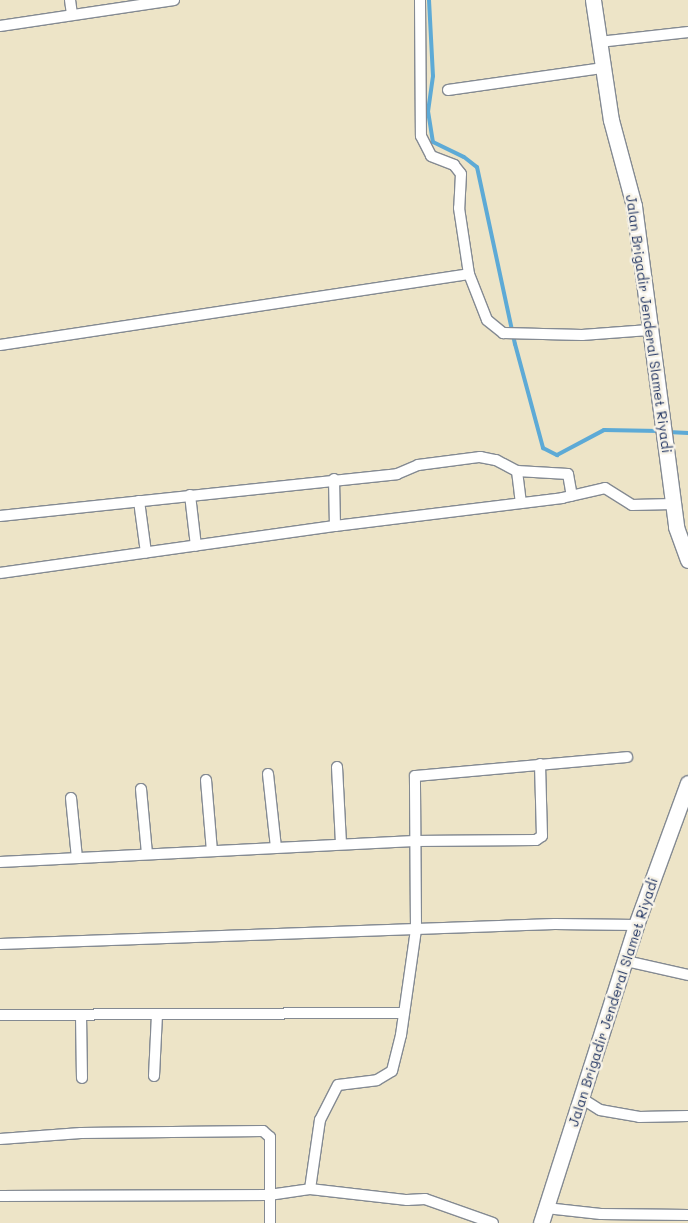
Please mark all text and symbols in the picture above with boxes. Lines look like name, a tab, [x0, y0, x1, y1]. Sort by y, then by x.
street label: Jalan Brigadir Jenderal Slamet Riyadi	[623, 194, 675, 454]
street label: Jalan Brigadir Jenderal Slamet Riyadi	[565, 875, 661, 1129]

